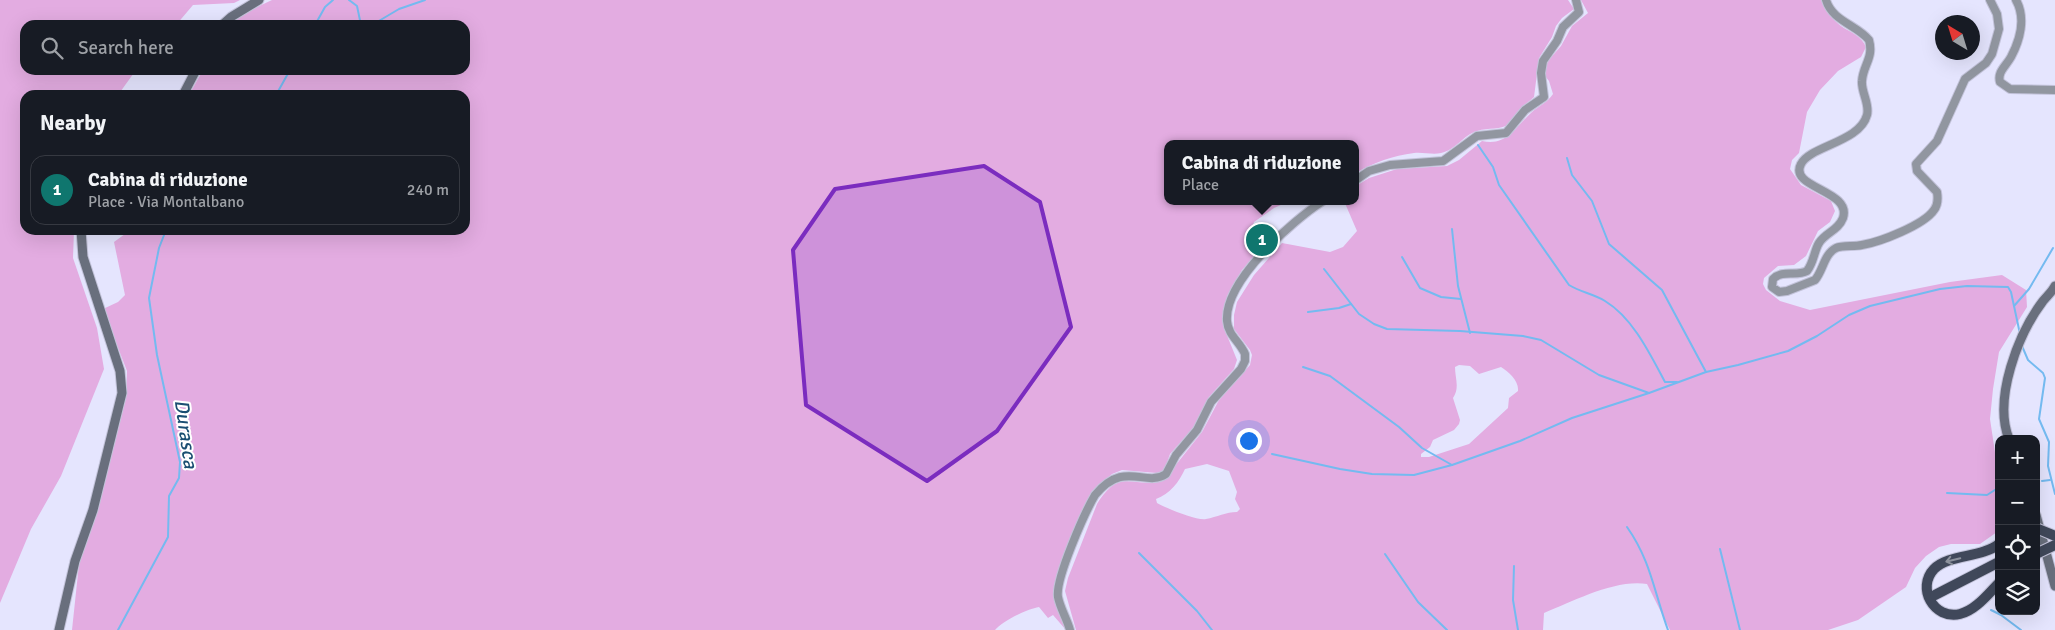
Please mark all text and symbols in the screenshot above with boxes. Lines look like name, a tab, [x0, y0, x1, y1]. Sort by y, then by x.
north arrow	[1935, 15, 1980, 60]
search box	[20, 20, 470, 75]
icon: search	[38, 34, 66, 62]
text: Search here	[78, 36, 174, 60]
text: Nearby	[40, 110, 106, 136]
popup	[1164, 140, 1359, 205]
text: Cabina di riduzione	[1182, 151, 1341, 175]
text: Cabina di riduzione	[88, 168, 248, 192]
text: Place	[1182, 175, 1219, 195]
text: 1	[53, 180, 61, 200]
text: 240 m	[407, 180, 449, 200]
text: Place · Via Montalbano	[88, 192, 244, 212]
pin: 1	[1246, 221, 1278, 259]
water label: Durasca	[169, 398, 203, 471]
your location	[1236, 428, 1262, 454]
map controls	[1995, 435, 2040, 615]
button: +	[1995, 435, 2040, 480]
button: −	[1995, 480, 2040, 525]
button: locate	[1995, 525, 2040, 570]
one-way arrow	[1946, 556, 1962, 566]
button: layers	[1995, 570, 2040, 615]

